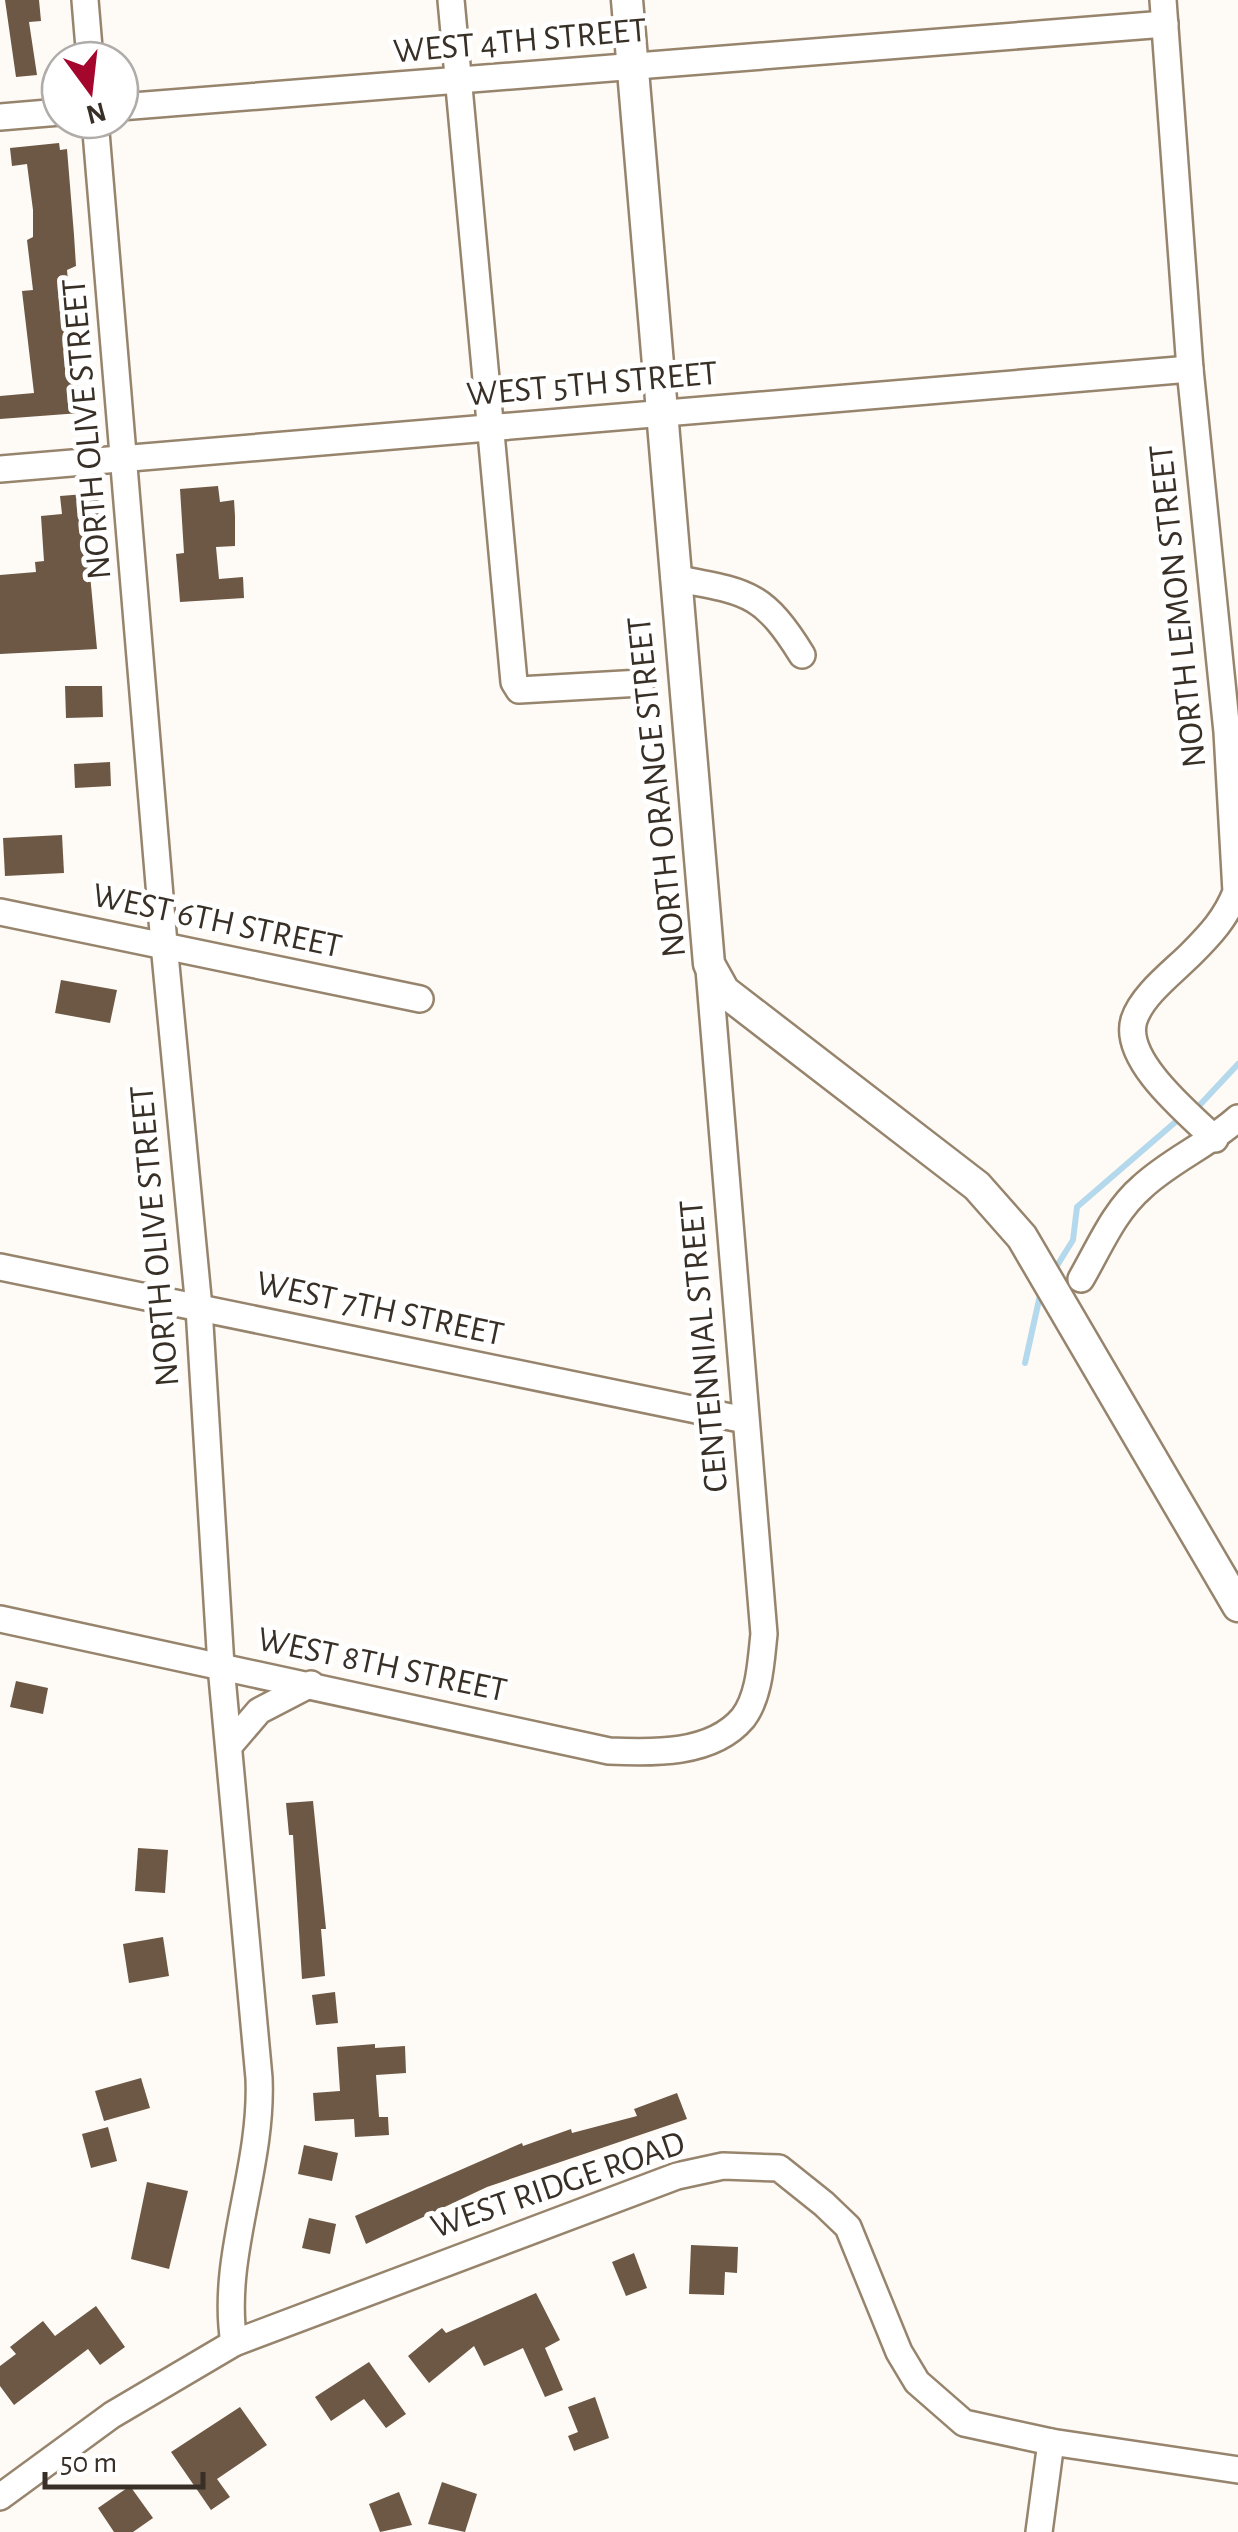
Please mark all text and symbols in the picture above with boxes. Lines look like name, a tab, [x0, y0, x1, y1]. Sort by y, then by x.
street label: WEST 4TH STREET	[392, 12, 648, 70]
north arrow	[40, 40, 140, 140]
text: N	[83, 96, 109, 128]
street label: NORTH OLIVE STREET	[56, 277, 118, 581]
street label: WEST 5TH STREET	[465, 356, 719, 412]
street label: NORTH LEMON STREET	[1144, 443, 1212, 769]
street label: NORTH ORANGE STREET	[622, 615, 692, 959]
street label: WEST 6TH STREET	[89, 878, 345, 964]
street label: NORTH OLIVE STREET	[124, 1084, 186, 1388]
street label: CENTENNIAL STREET	[674, 1198, 734, 1494]
street label: WEST 7TH STREET	[253, 1266, 507, 1352]
street label: WEST 8TH STREET	[254, 1621, 510, 1709]
street label: WEST RIDGE ROAD	[427, 2125, 689, 2245]
scale bar	[45, 2427, 202, 2489]
text: 50 m	[60, 2448, 117, 2478]

